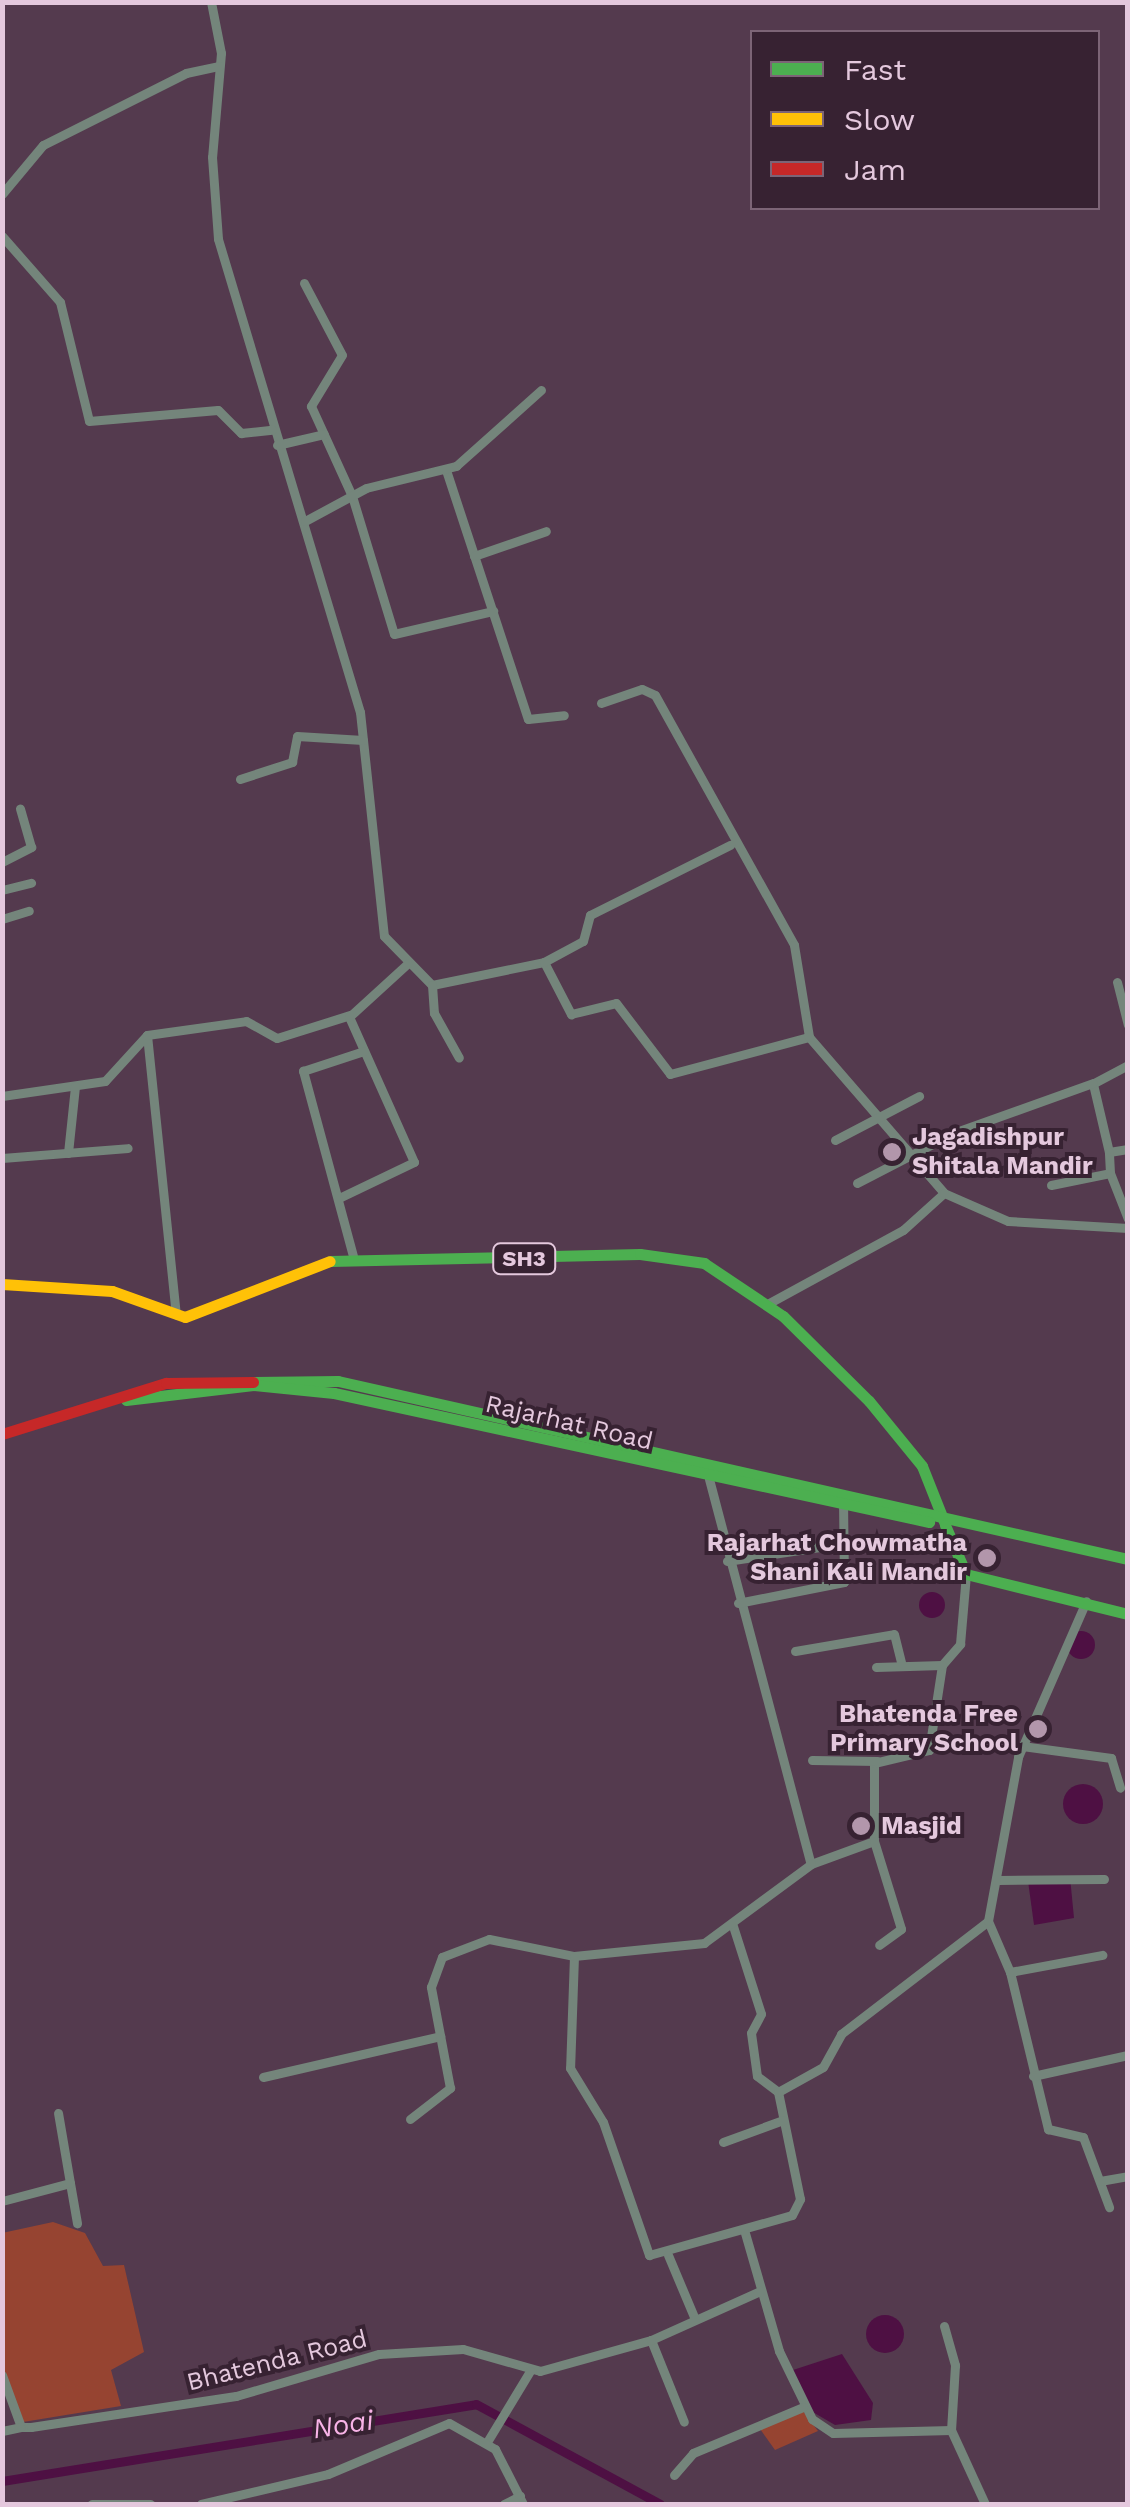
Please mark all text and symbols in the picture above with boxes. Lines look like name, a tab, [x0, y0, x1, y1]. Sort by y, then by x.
legend	[750, 30, 1100, 210]
text: Fast	[844, 52, 906, 87]
text: Slow	[844, 102, 915, 137]
text: Jam	[844, 152, 906, 187]
place label: Jagadishpur Shitala Mandir	[912, 1123, 1093, 1182]
marker: Jagadishpur Shitala Mandir	[881, 1141, 903, 1163]
road number: SH3	[492, 1242, 556, 1276]
street label: Rajarhat Road	[482, 1389, 656, 1457]
place label: Rajarhat Chowmatha Shani Kali Mandir	[707, 1529, 967, 1588]
marker: Rajarhat Chowmatha Shani Kali Mandir	[976, 1547, 998, 1569]
place label: Bhatenda Free Primary School	[829, 1700, 1018, 1759]
marker: Bhatenda Free Primary School	[1027, 1718, 1049, 1740]
place label: Masjid	[881, 1811, 962, 1841]
marker: Masjid	[850, 1815, 872, 1837]
street label: Bhatenda Road	[184, 2324, 370, 2398]
water label: Noai	[310, 2404, 376, 2446]

